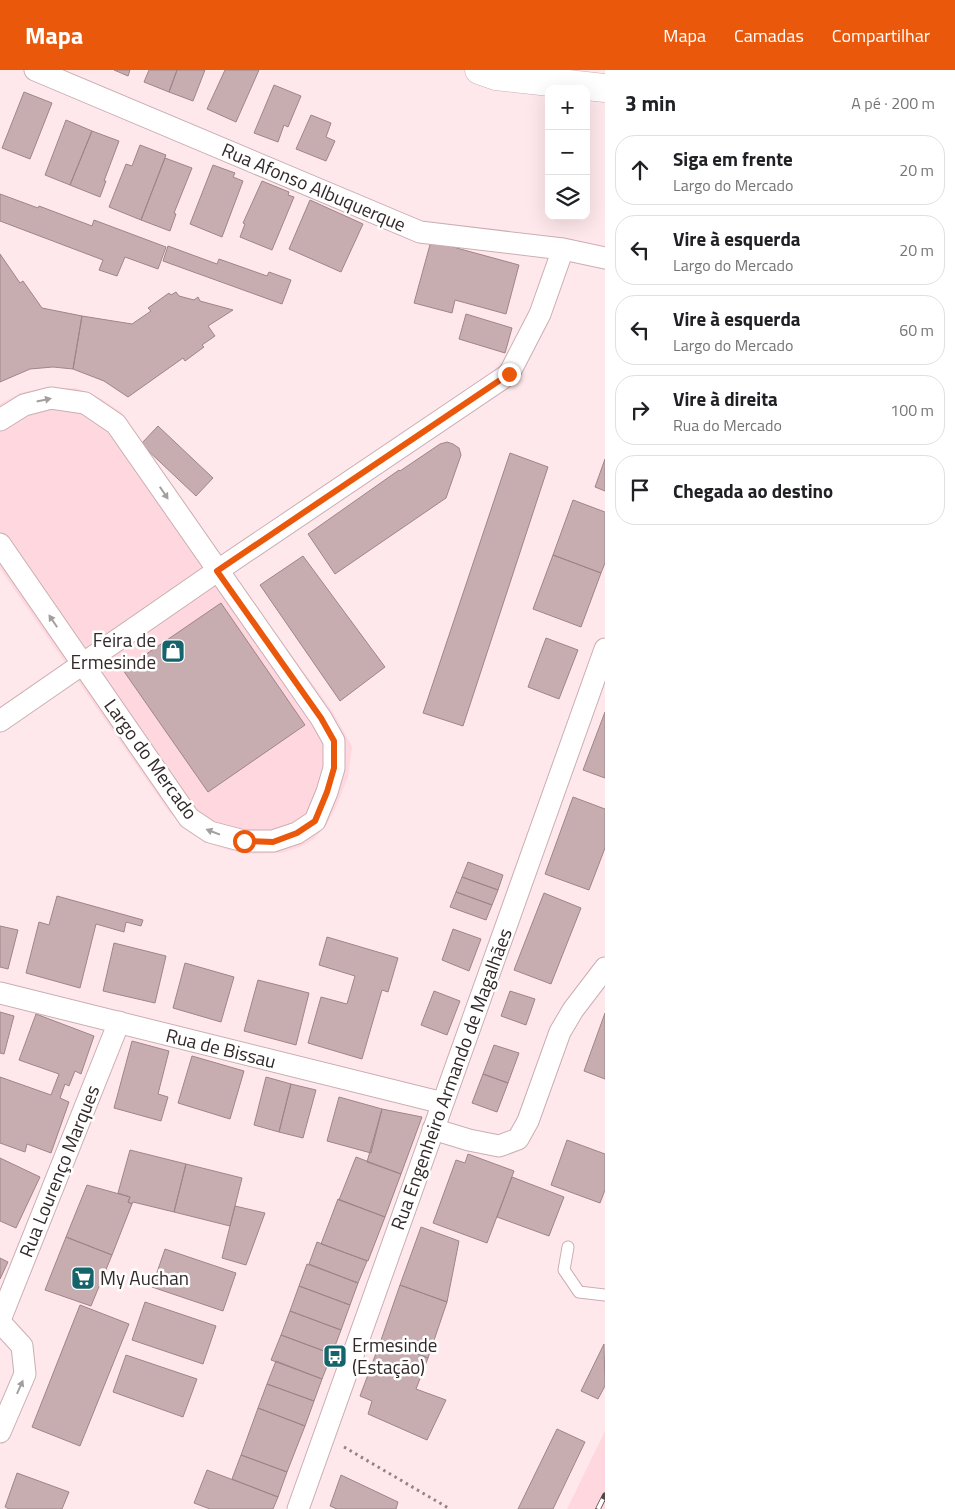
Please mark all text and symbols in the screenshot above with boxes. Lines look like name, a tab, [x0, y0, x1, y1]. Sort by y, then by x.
text: Mapa	[25, 17, 83, 53]
text: Mapa	[663, 22, 706, 49]
text: Camadas	[734, 22, 804, 49]
text: Compartilhar	[832, 22, 930, 49]
map controls	[545, 85, 590, 220]
button: +	[545, 85, 590, 130]
text: 3 min	[625, 87, 676, 119]
text: A pé · 200 m	[851, 91, 935, 115]
button: −	[545, 130, 590, 175]
street label: Rua Afonso Albuquerque	[218, 135, 411, 238]
text: Siga em frente	[673, 144, 793, 173]
icon: ahead	[626, 156, 654, 184]
text: 20 m	[899, 158, 934, 182]
text: Largo do Mercado	[673, 173, 793, 197]
button: layers	[545, 175, 590, 220]
text: Vire à esquerda	[673, 224, 801, 253]
icon: left	[626, 236, 654, 264]
text: 20 m	[899, 238, 934, 262]
text: Largo do Mercado	[673, 253, 793, 277]
text: Vire à esquerda	[673, 304, 801, 333]
icon: left	[626, 316, 654, 344]
text: 60 m	[899, 318, 934, 342]
text: Largo do Mercado	[673, 333, 793, 357]
route end	[498, 363, 521, 386]
text: Vire à direita	[673, 384, 778, 413]
one-way arrow	[36, 396, 51, 404]
icon: right	[626, 396, 654, 424]
text: 100 m	[890, 398, 934, 422]
text: Rua do Mercado	[673, 413, 782, 437]
icon: arrive	[626, 476, 654, 504]
text: Chegada ao destino	[673, 476, 833, 505]
one-way arrow	[159, 486, 168, 499]
one-way arrow	[48, 614, 58, 628]
place label: Feira de Ermesinde	[71, 625, 156, 676]
shop icon: Feira de Ermesinde	[160, 638, 186, 664]
street label: Largo do Mercado	[98, 692, 205, 825]
one-way arrow	[205, 828, 220, 836]
route start	[233, 830, 256, 853]
street label: Rua Engenheiro Armando de Magalhães	[382, 924, 519, 1234]
street label: Rua de Bissau	[163, 1020, 279, 1075]
street label: Rua Lourenço Marques	[11, 1080, 106, 1261]
place label: My Auchan	[100, 1263, 189, 1292]
supermarket icon: My Auchan	[70, 1265, 96, 1291]
place label: Ermesinde (Estação)	[352, 1330, 437, 1381]
bus stop icon: Ermesinde (Estação)	[322, 1343, 348, 1369]
one-way arrow	[16, 1380, 24, 1395]

